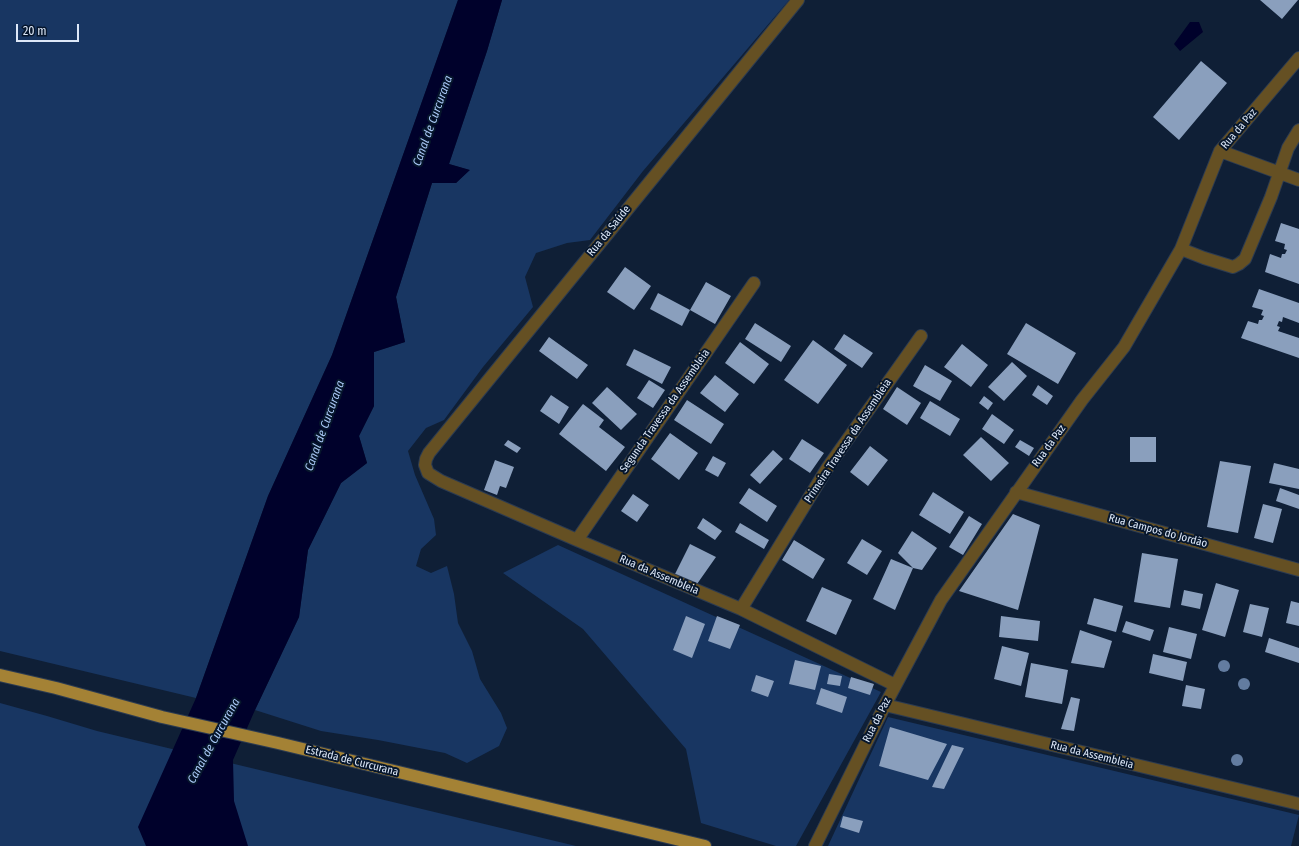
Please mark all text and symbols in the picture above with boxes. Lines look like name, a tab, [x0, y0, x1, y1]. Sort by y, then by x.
scale bar	[18, 16, 81, 42]
text: 20 m	[23, 24, 47, 38]
water label: Canal de Curcurana	[410, 74, 456, 168]
street label: Rua da Paz	[1218, 106, 1260, 152]
street label: Rua da Saúde	[585, 203, 633, 259]
street label: Segunda Travessa da Assembleia	[617, 347, 713, 475]
street label: Primeira Travessa da Assembleia	[802, 377, 894, 505]
water label: Canal de Curcurana	[302, 379, 348, 473]
street label: Rua da Paz	[1029, 422, 1069, 470]
street label: Rua Campos do Jordão	[1107, 511, 1209, 551]
street label: Rua da Assembleia	[617, 552, 701, 598]
street label: Rua da Paz	[860, 695, 894, 745]
water label: Canal de Curcurana	[185, 696, 243, 786]
street label: Rua da Assembleia	[1049, 738, 1135, 772]
street label: Estrada de Curcurana	[304, 743, 400, 779]

